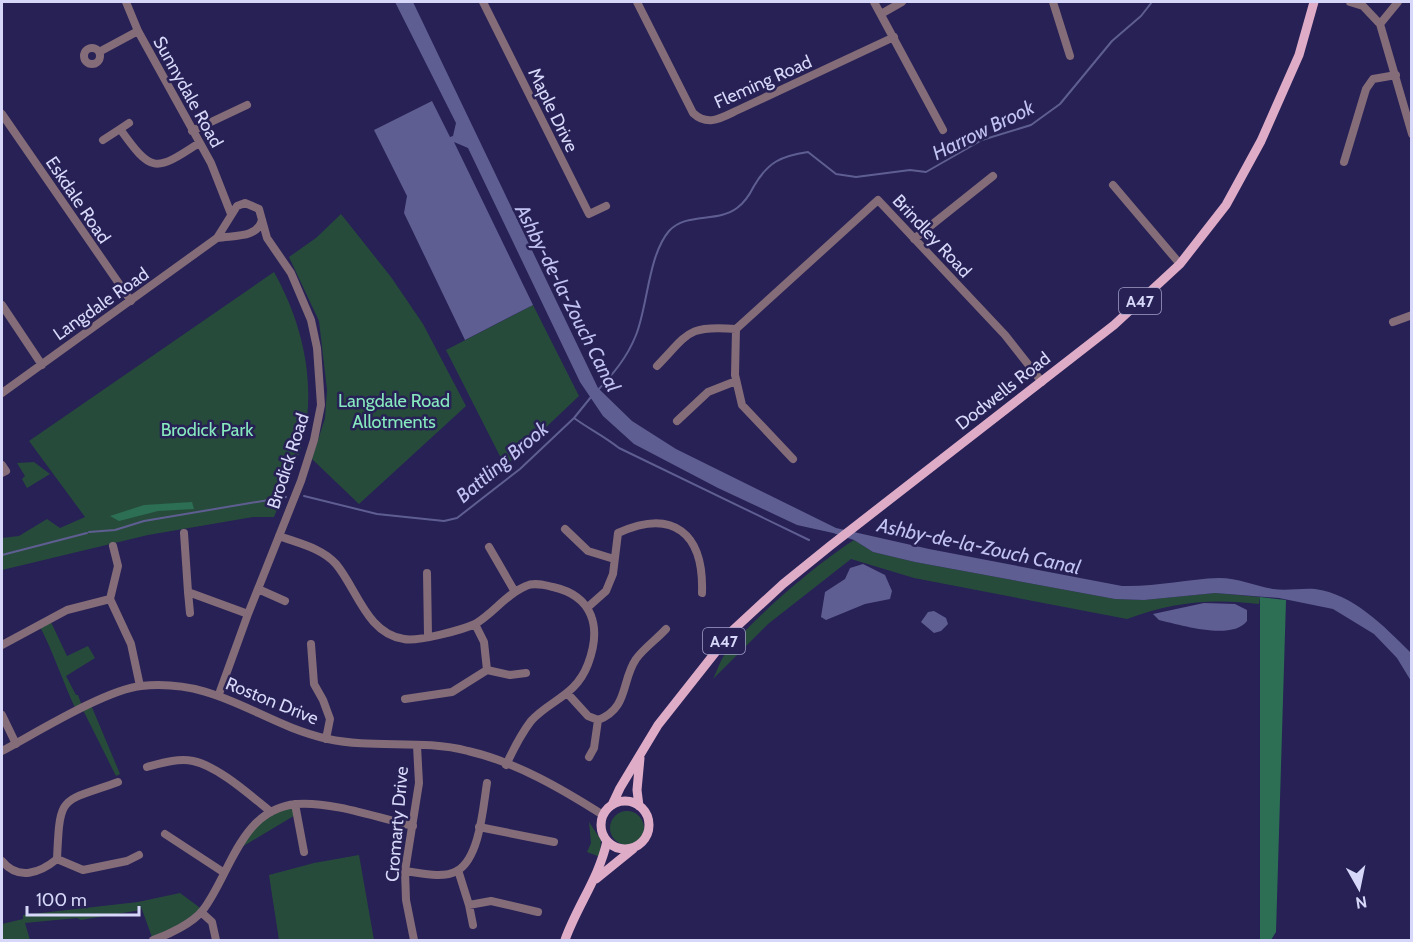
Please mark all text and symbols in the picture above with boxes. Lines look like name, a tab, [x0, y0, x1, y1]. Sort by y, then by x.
street label: Sunnydale Road	[148, 33, 228, 151]
street label: Fleming Road	[711, 51, 815, 113]
street label: Maple Drive	[523, 64, 583, 156]
water label: Harrow Brook	[928, 94, 1039, 165]
street label: Eskdale Road	[41, 152, 115, 248]
street label: Brindley Road	[888, 190, 976, 282]
water label: Ashby-de-la-Zouch Canal	[510, 199, 626, 396]
street label: Langdale Road	[49, 263, 153, 345]
road number: A47	[1119, 288, 1161, 314]
street label: Dodwells Road	[951, 347, 1055, 435]
park label: Langdale Road Allotments	[338, 390, 450, 433]
street label: Brodick Road	[262, 410, 314, 512]
water label: Battling Brook	[451, 416, 554, 507]
park label: Brodick Park	[161, 419, 254, 441]
water label: Ashby-de-la-Zouch Canal	[874, 513, 1083, 579]
road number: A47	[703, 628, 745, 654]
street label: Roston Drive	[222, 672, 322, 730]
street label: Cromarty Drive	[381, 765, 413, 883]
north arrow	[1329, 858, 1389, 918]
scale bar	[27, 879, 140, 917]
text: 100 m	[36, 889, 87, 911]
text: N	[1354, 892, 1368, 913]

